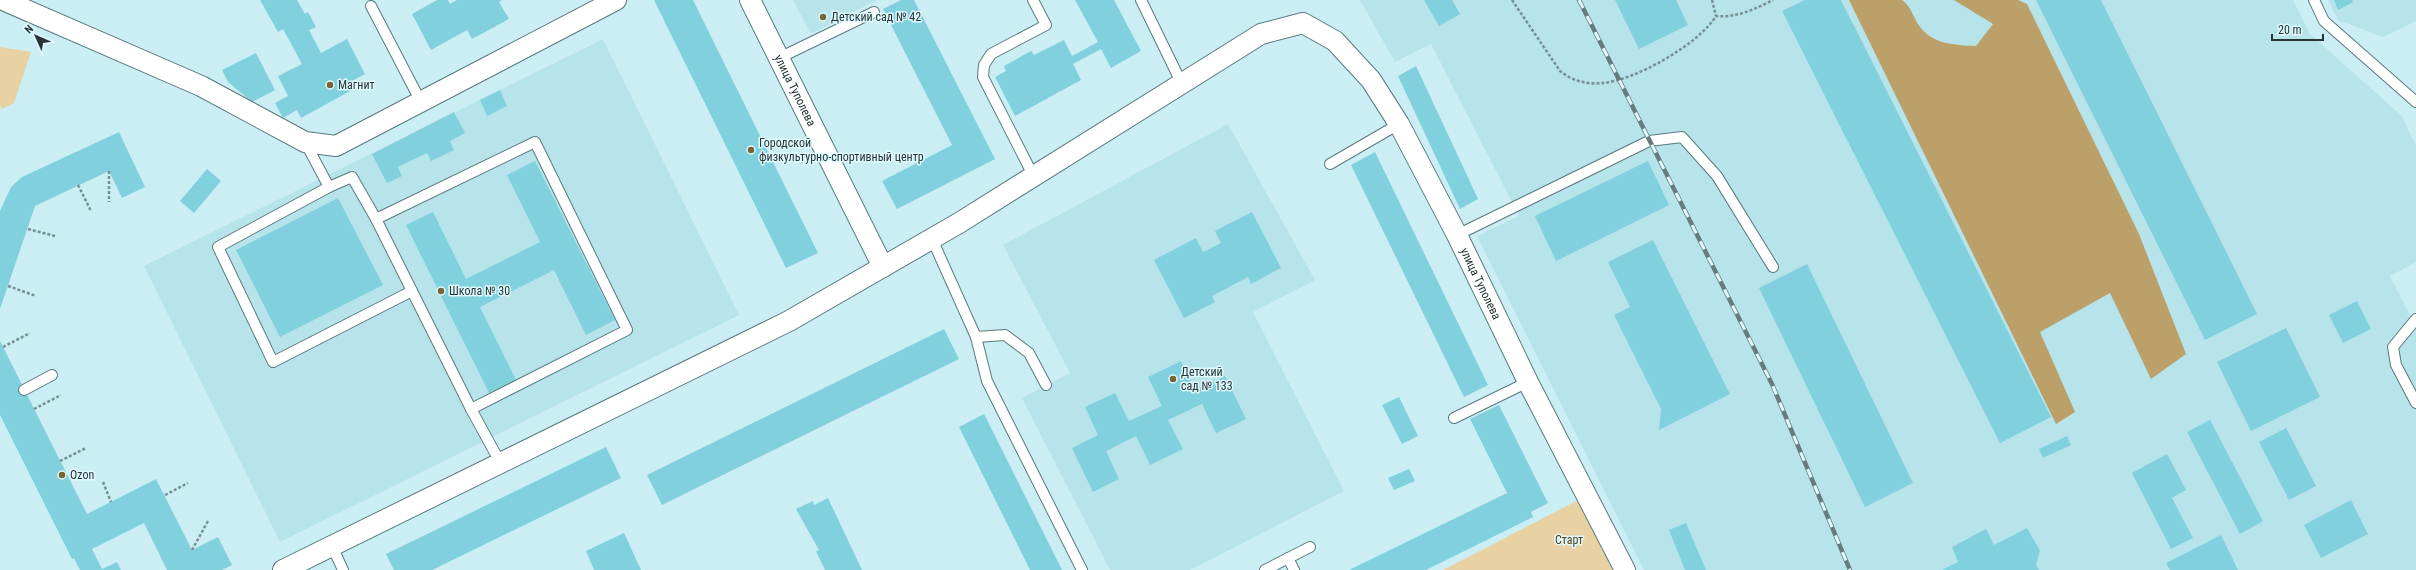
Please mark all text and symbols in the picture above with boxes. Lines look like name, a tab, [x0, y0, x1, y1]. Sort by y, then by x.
place label: Детский сад № 42	[831, 10, 921, 24]
marker: Детский сад № 42	[818, 12, 828, 22]
north arrow	[16, 16, 56, 56]
scale bar	[2272, 16, 2323, 42]
text: N	[22, 22, 36, 36]
text: 20 m	[2278, 23, 2302, 37]
street label: улица Туполева	[771, 52, 819, 129]
place label: Магнит	[338, 78, 375, 92]
marker: Магнит	[325, 80, 335, 90]
place label: Городской физкультурно-спортивный центр	[759, 136, 924, 164]
marker: Городской физкультурно-спортивный центр	[746, 145, 756, 155]
street label: улица Туполева	[1457, 245, 1504, 322]
place label: Школа № 30	[449, 284, 510, 298]
marker: Школа № 30	[436, 286, 446, 296]
place label: Детский сад № 133	[1181, 365, 1233, 393]
marker: Детский сад № 133	[1168, 374, 1178, 384]
place label: Ozon	[70, 468, 94, 482]
marker: Ozon	[57, 470, 67, 480]
park label: Старт	[1555, 533, 1583, 547]

